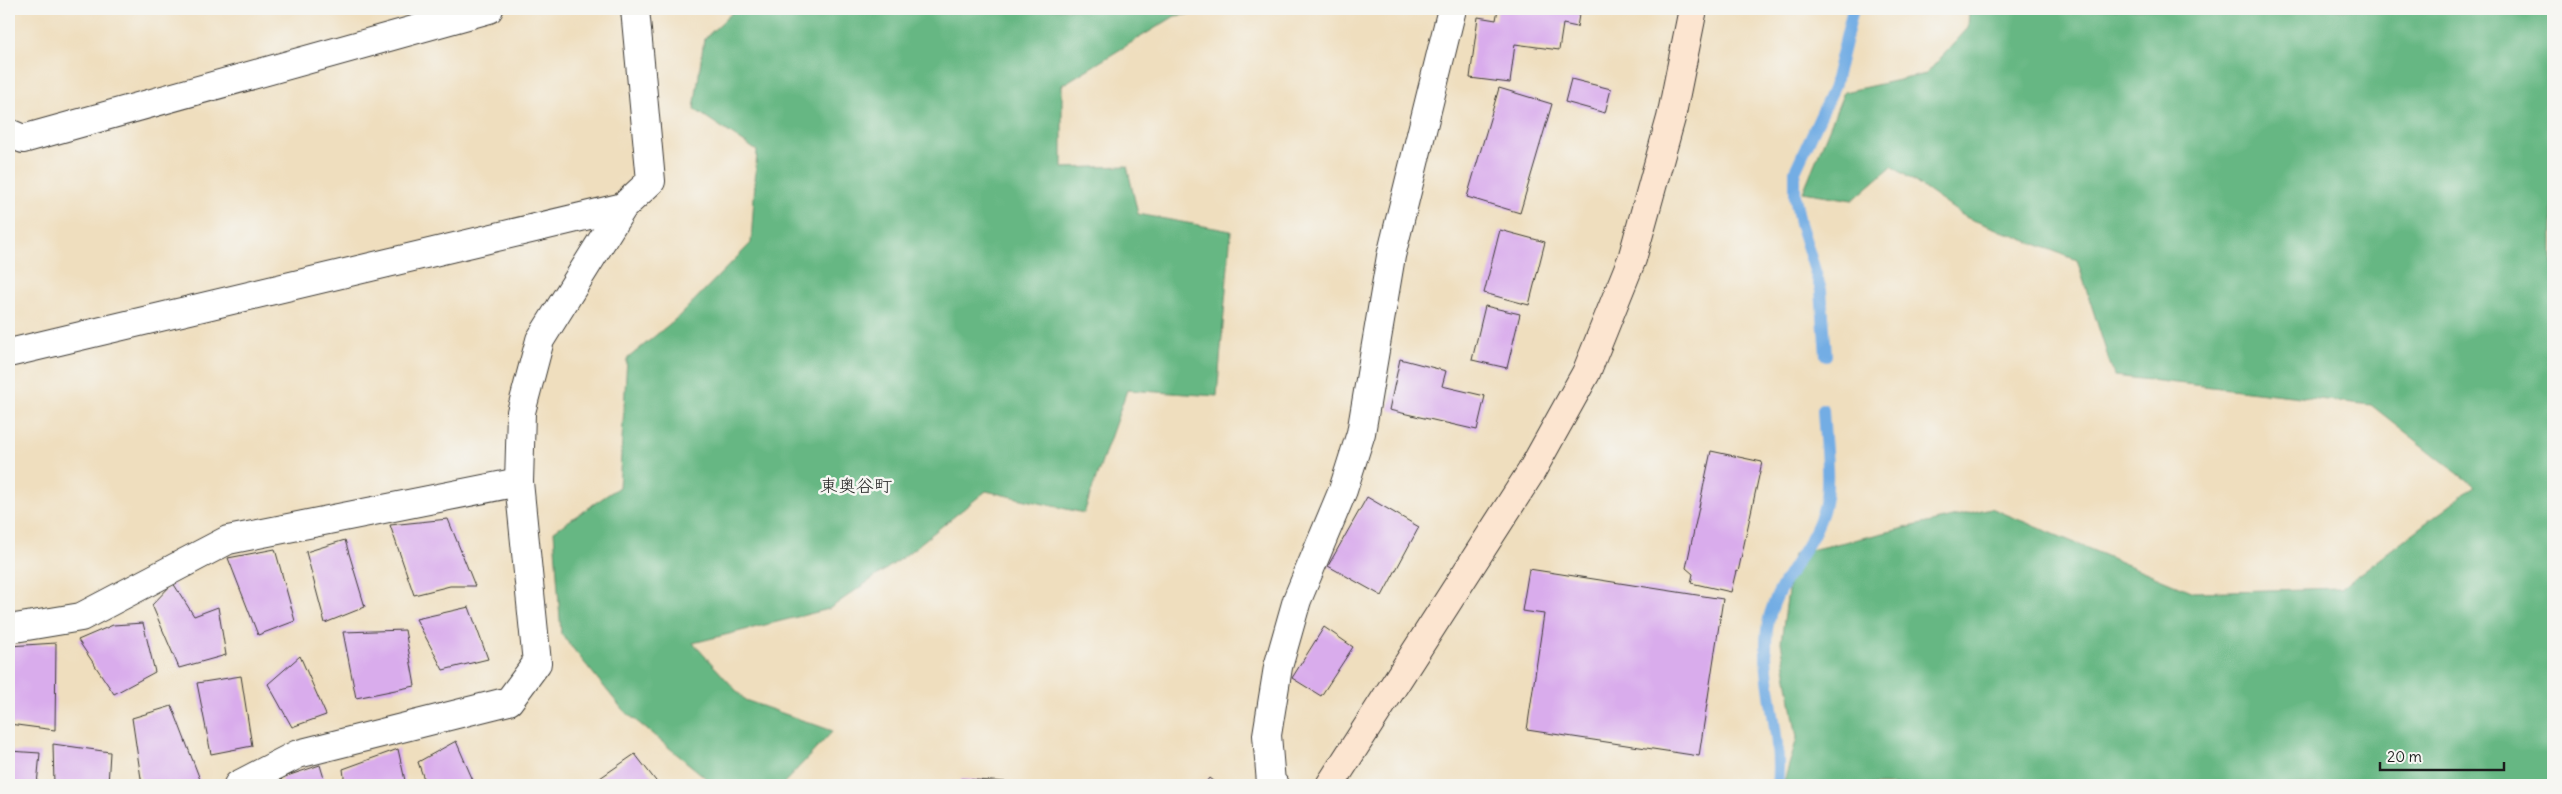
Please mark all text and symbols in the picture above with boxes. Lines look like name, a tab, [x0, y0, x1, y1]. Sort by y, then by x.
district label: 東奥谷町	[820, 474, 892, 497]
scale bar	[2380, 739, 2503, 771]
text: 20 m	[2387, 747, 2422, 766]

